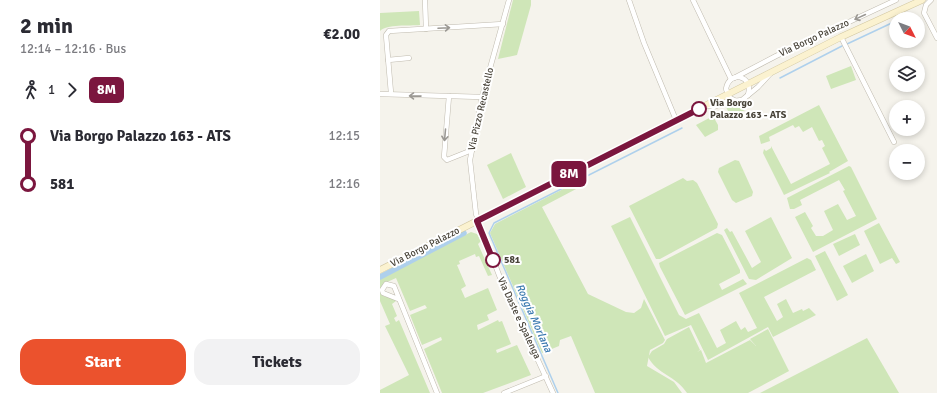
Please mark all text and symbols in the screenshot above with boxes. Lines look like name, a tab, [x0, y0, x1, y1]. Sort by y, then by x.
text: 2 min	[20, 12, 73, 39]
north arrow	[889, 12, 925, 48]
map controls	[889, 12, 925, 180]
one-way arrow	[855, 14, 867, 21]
street label: Via Borgo Palazzo	[777, 17, 851, 59]
one-way arrow	[437, 24, 450, 31]
text: €2.00	[323, 25, 360, 43]
text: 12:14 – 12:16 · Bus	[20, 41, 126, 57]
button: layers	[889, 56, 925, 92]
street label: Via Pizzo Recastello	[466, 66, 496, 152]
icon: walk	[20, 79, 42, 101]
icon: forward	[61, 79, 83, 101]
text: 8M	[97, 81, 116, 98]
text: 1	[48, 82, 55, 98]
one-way arrow	[409, 92, 422, 99]
place label: Via Borgo Palazzo 163 - ATS	[710, 97, 787, 121]
button: +	[889, 100, 925, 136]
marker: Via Borgo Palazzo 163 - ATS	[691, 101, 707, 117]
text: Via Borgo Palazzo 163 - ATS	[50, 127, 231, 145]
text: 12:15	[328, 128, 360, 144]
one-way arrow	[442, 128, 449, 141]
button: −	[889, 144, 925, 180]
line badge: 8M	[551, 161, 587, 187]
text: 8M	[559, 165, 579, 182]
text: 581	[50, 175, 74, 193]
text: 12:16	[328, 176, 360, 192]
street label: Via Borgo Palazzo	[389, 224, 461, 270]
marker: 581	[485, 252, 501, 268]
place label: 581	[504, 254, 521, 266]
street label: Via Daste e Spalenga	[495, 275, 543, 361]
water label: Roggia Morlana	[513, 282, 555, 355]
button: Start	[20, 339, 186, 385]
button: Tickets	[194, 339, 360, 385]

